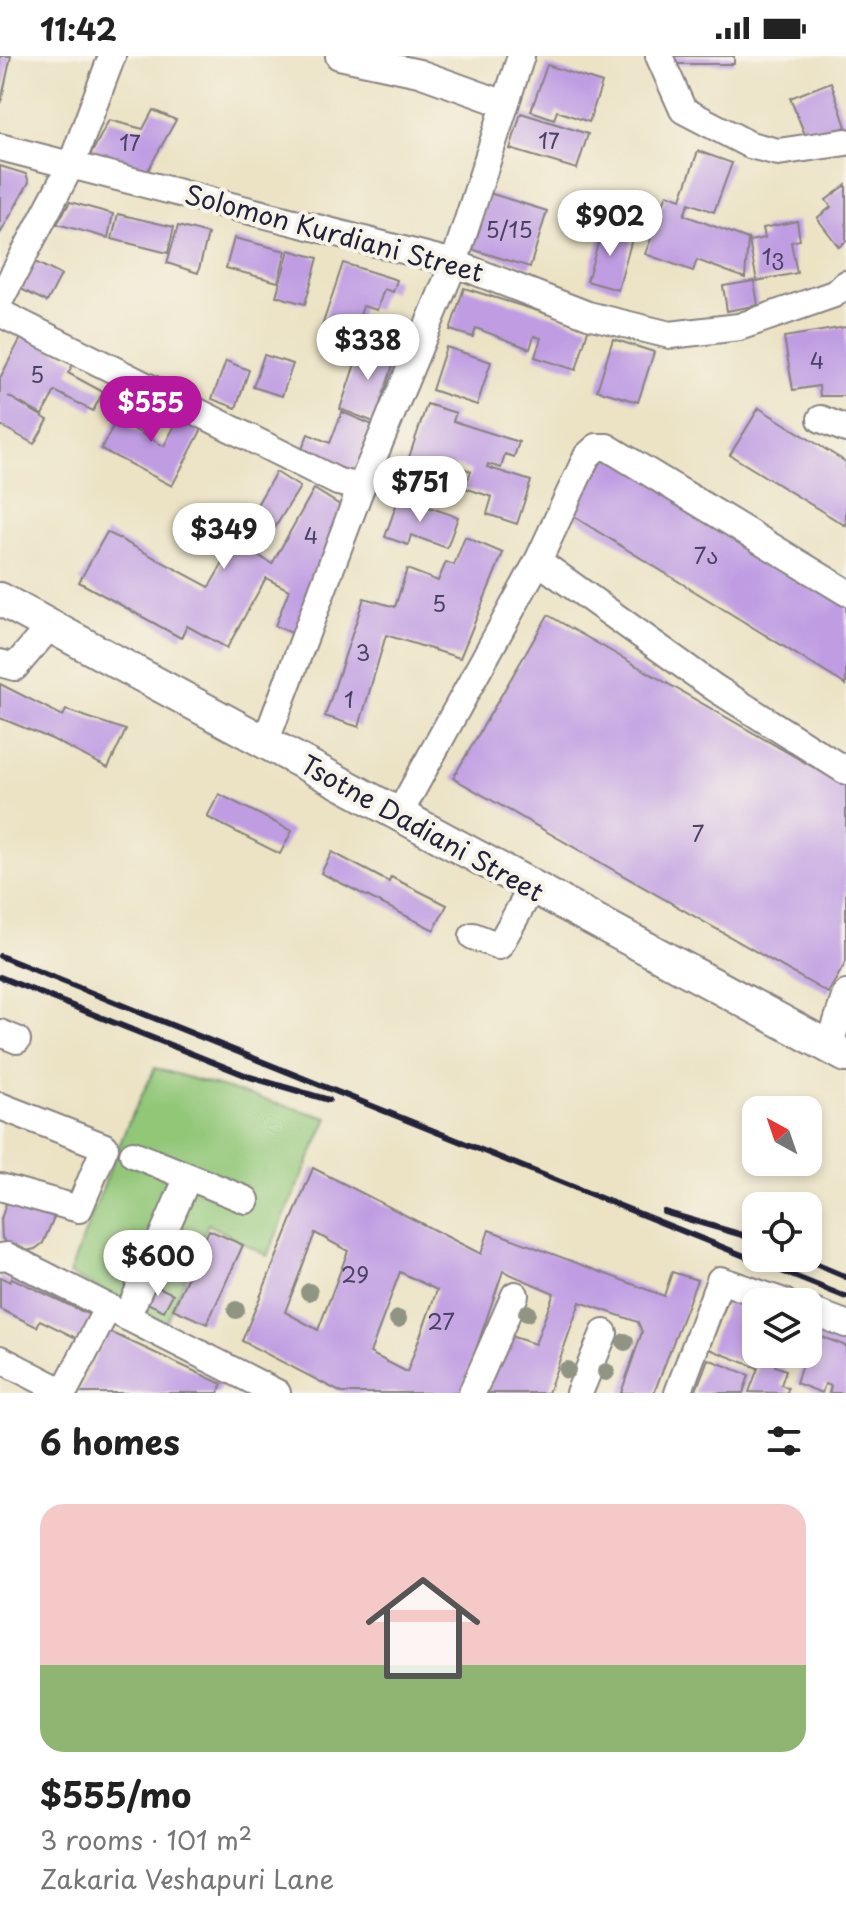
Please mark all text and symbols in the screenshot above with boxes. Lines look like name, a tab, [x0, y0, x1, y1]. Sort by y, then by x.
text: 11:42	[40, 6, 117, 51]
house number: 17	[538, 123, 560, 156]
house number: 17	[119, 125, 141, 158]
street label: Solomon Kurdiani Street	[181, 174, 488, 291]
pin: $902	[563, 190, 657, 258]
text: $902	[575, 196, 645, 235]
house number: 5/15	[485, 212, 533, 245]
house number: 1ვ	[762, 239, 784, 272]
pin: $338	[321, 314, 415, 382]
text: $338	[335, 320, 401, 359]
house number: 4	[810, 343, 824, 376]
house number: 5	[30, 357, 44, 390]
pin: $555	[104, 376, 198, 444]
text: $555	[118, 382, 184, 421]
pin: $751	[373, 456, 467, 524]
text: $751	[391, 462, 449, 501]
pin: $349	[177, 503, 271, 571]
text: $349	[190, 509, 258, 548]
house number: 4	[304, 518, 318, 551]
house number: 7ა	[694, 538, 718, 571]
house number: 5	[432, 586, 446, 619]
house number: 3	[356, 635, 370, 668]
house number: 1	[344, 682, 354, 715]
street label: Tsotne Dadiani Street	[294, 745, 551, 911]
house number: 7	[692, 816, 704, 849]
north arrow	[742, 1096, 822, 1176]
map controls	[742, 1096, 822, 1368]
button: locate	[742, 1192, 822, 1272]
pin: $600	[111, 1230, 205, 1298]
text: $600	[121, 1236, 195, 1275]
house number: 29	[341, 1257, 369, 1290]
button: layers	[742, 1288, 822, 1368]
house number: 27	[427, 1304, 455, 1337]
text: 6 homes	[40, 1415, 180, 1467]
icon: filters	[762, 1419, 806, 1463]
icon: home	[351, 1556, 495, 1700]
text: $555/mo	[40, 1768, 191, 1820]
text: 3 rooms · 101 m²	[40, 1820, 252, 1859]
text: Zakaria Veshapuri Lane	[40, 1859, 334, 1898]

